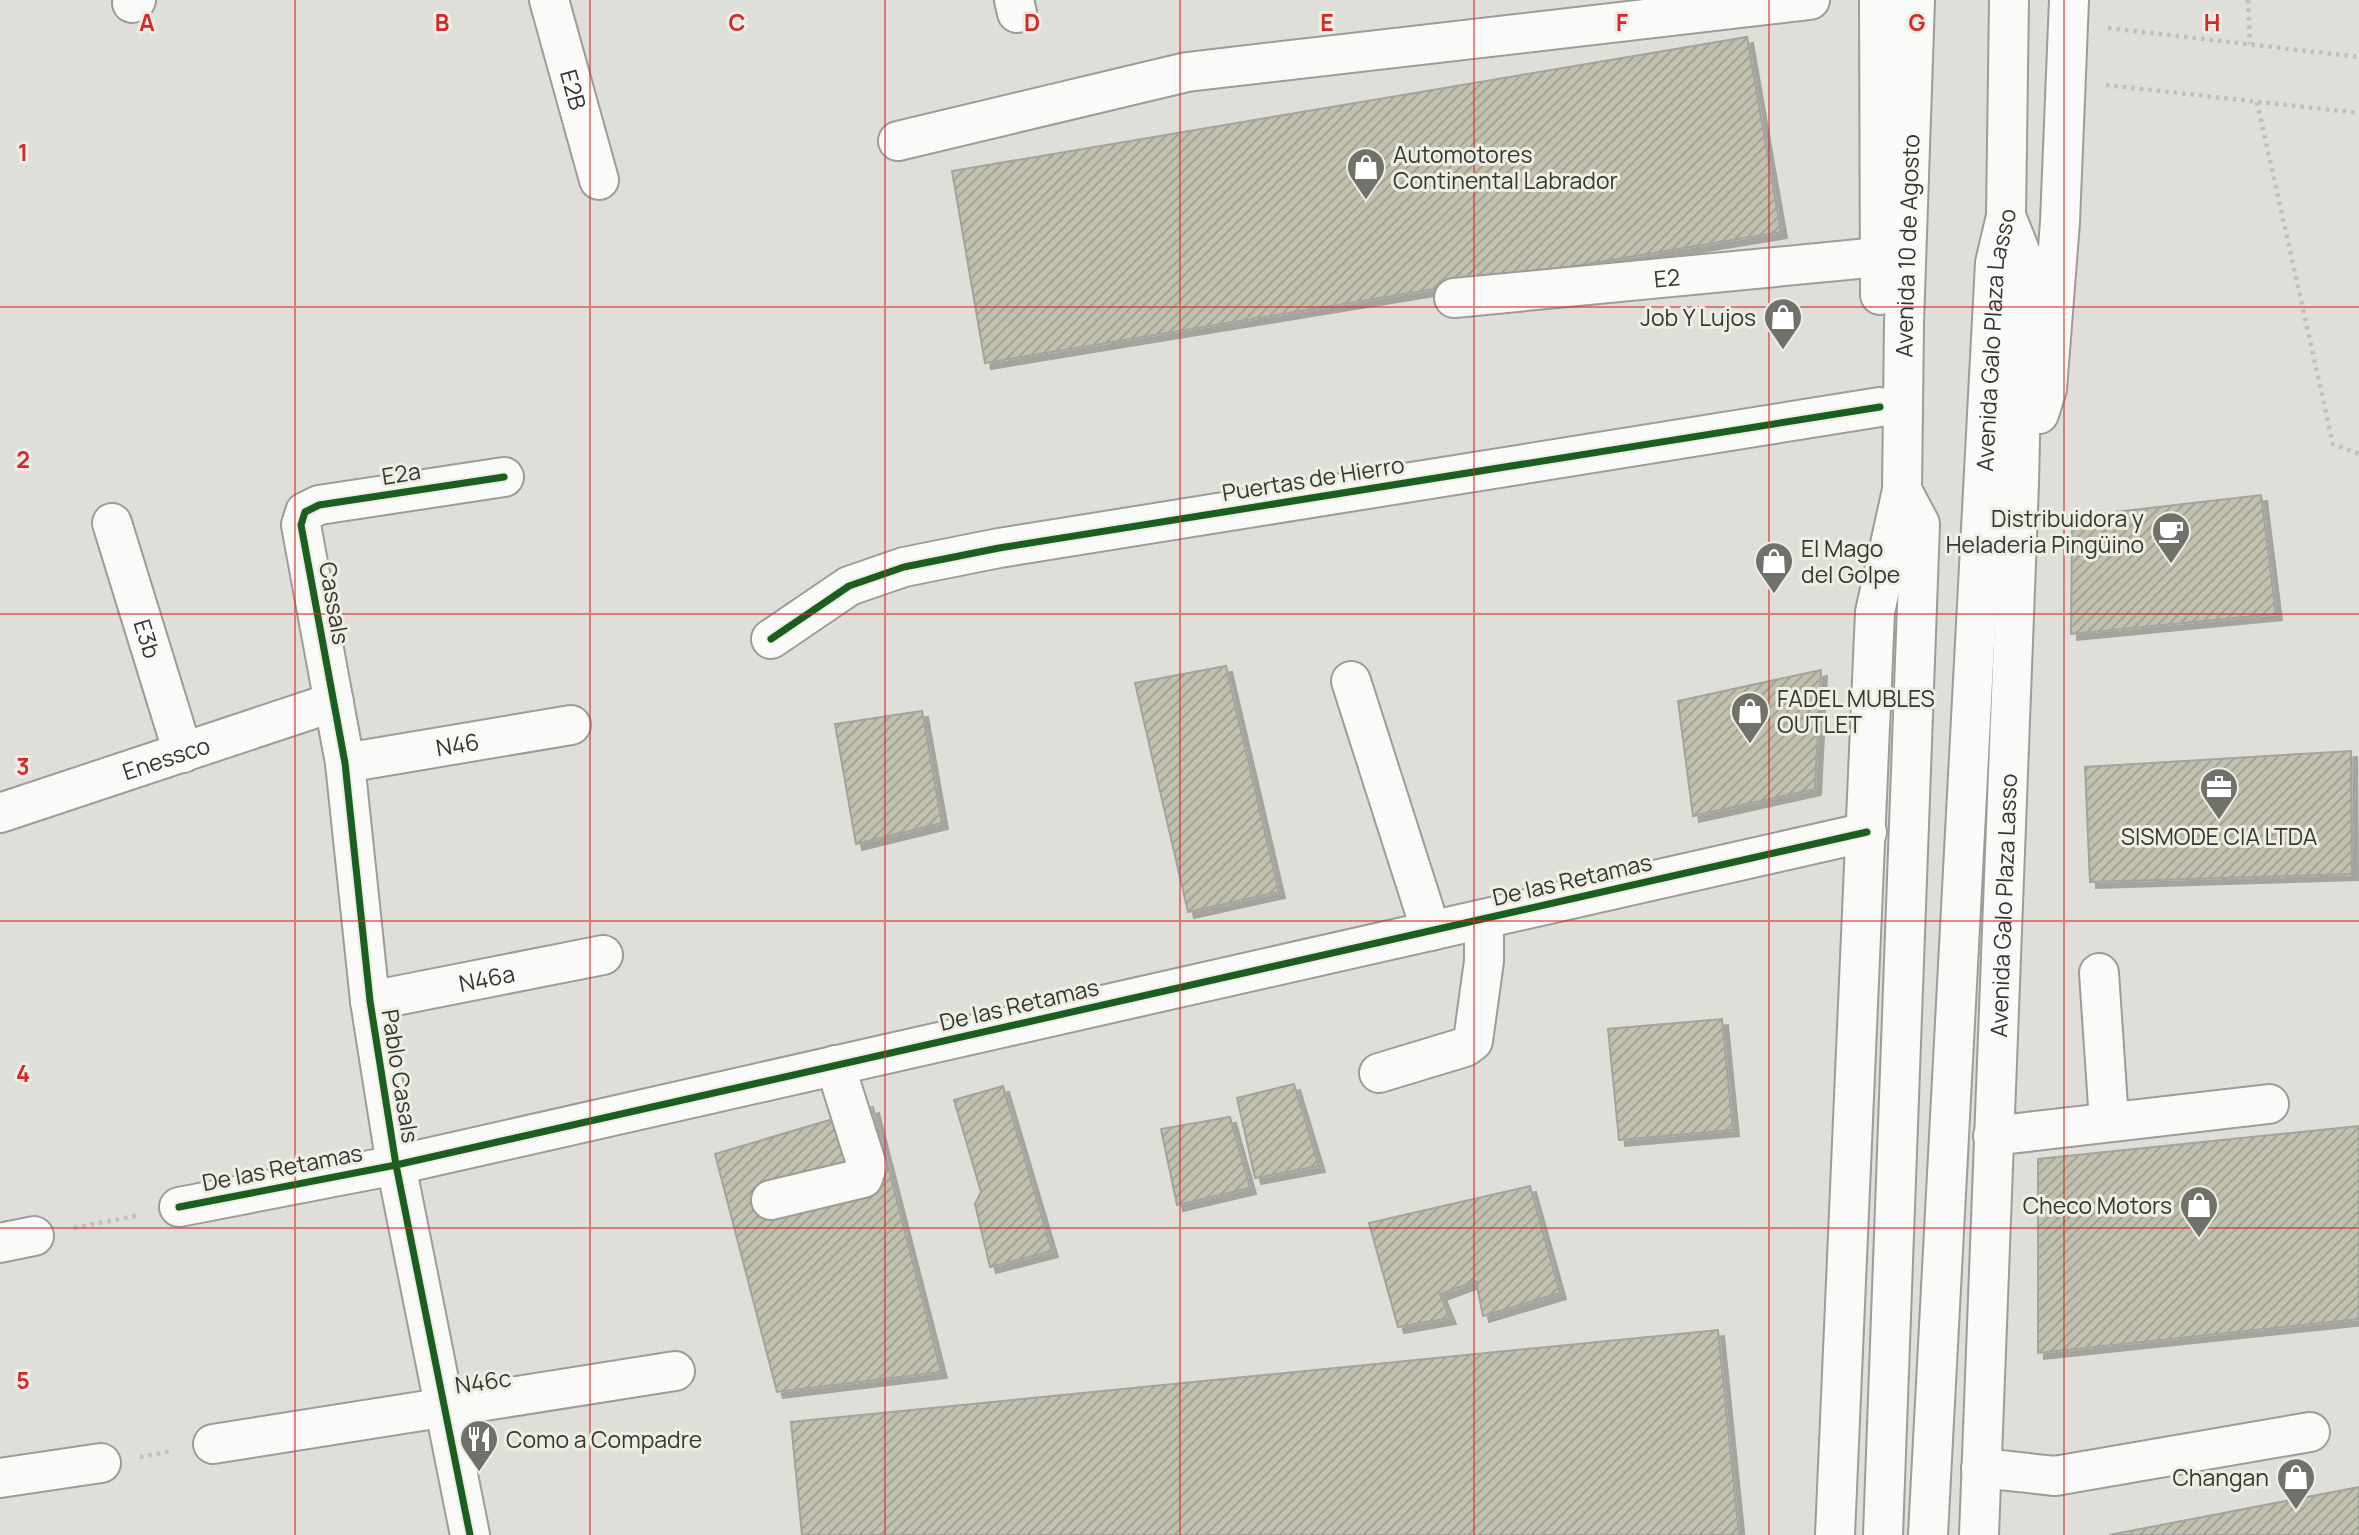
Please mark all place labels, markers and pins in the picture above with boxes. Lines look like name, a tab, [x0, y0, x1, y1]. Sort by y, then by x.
place label: Automotores Continental Labrador	[1393, 138, 1618, 196]
shop icon: Automotores Continental Labrador	[1345, 146, 1387, 201]
shop icon: Job Y Lujos	[1762, 296, 1804, 351]
place label: Job Y Lujos	[1640, 301, 1756, 333]
place label: Distribuidora y Heladeria Pingüino	[1946, 502, 2144, 560]
cafe icon: Distribuidora y Heladeria Pingüino	[2150, 510, 2192, 565]
place label: El Mago del Golpe	[1801, 532, 1900, 590]
shop icon: El Mago del Golpe	[1753, 540, 1795, 595]
place label: FADEL MUBLES OUTLET	[1777, 682, 1935, 740]
shop icon: FADEL MUBLES OUTLET	[1729, 690, 1771, 745]
office icon: SISMODE CIA LTDA	[2198, 766, 2240, 821]
place label: SISMODE CIA LTDA	[2121, 820, 2318, 852]
shop icon: Checo Motors	[2178, 1184, 2220, 1239]
place label: Checo Motors	[2023, 1189, 2172, 1221]
restaurant icon: Como a Compadre	[458, 1418, 500, 1473]
place label: Como a Compadre	[506, 1423, 702, 1455]
shop icon: Changan	[2275, 1456, 2317, 1511]
place label: Changan	[2172, 1461, 2269, 1493]

